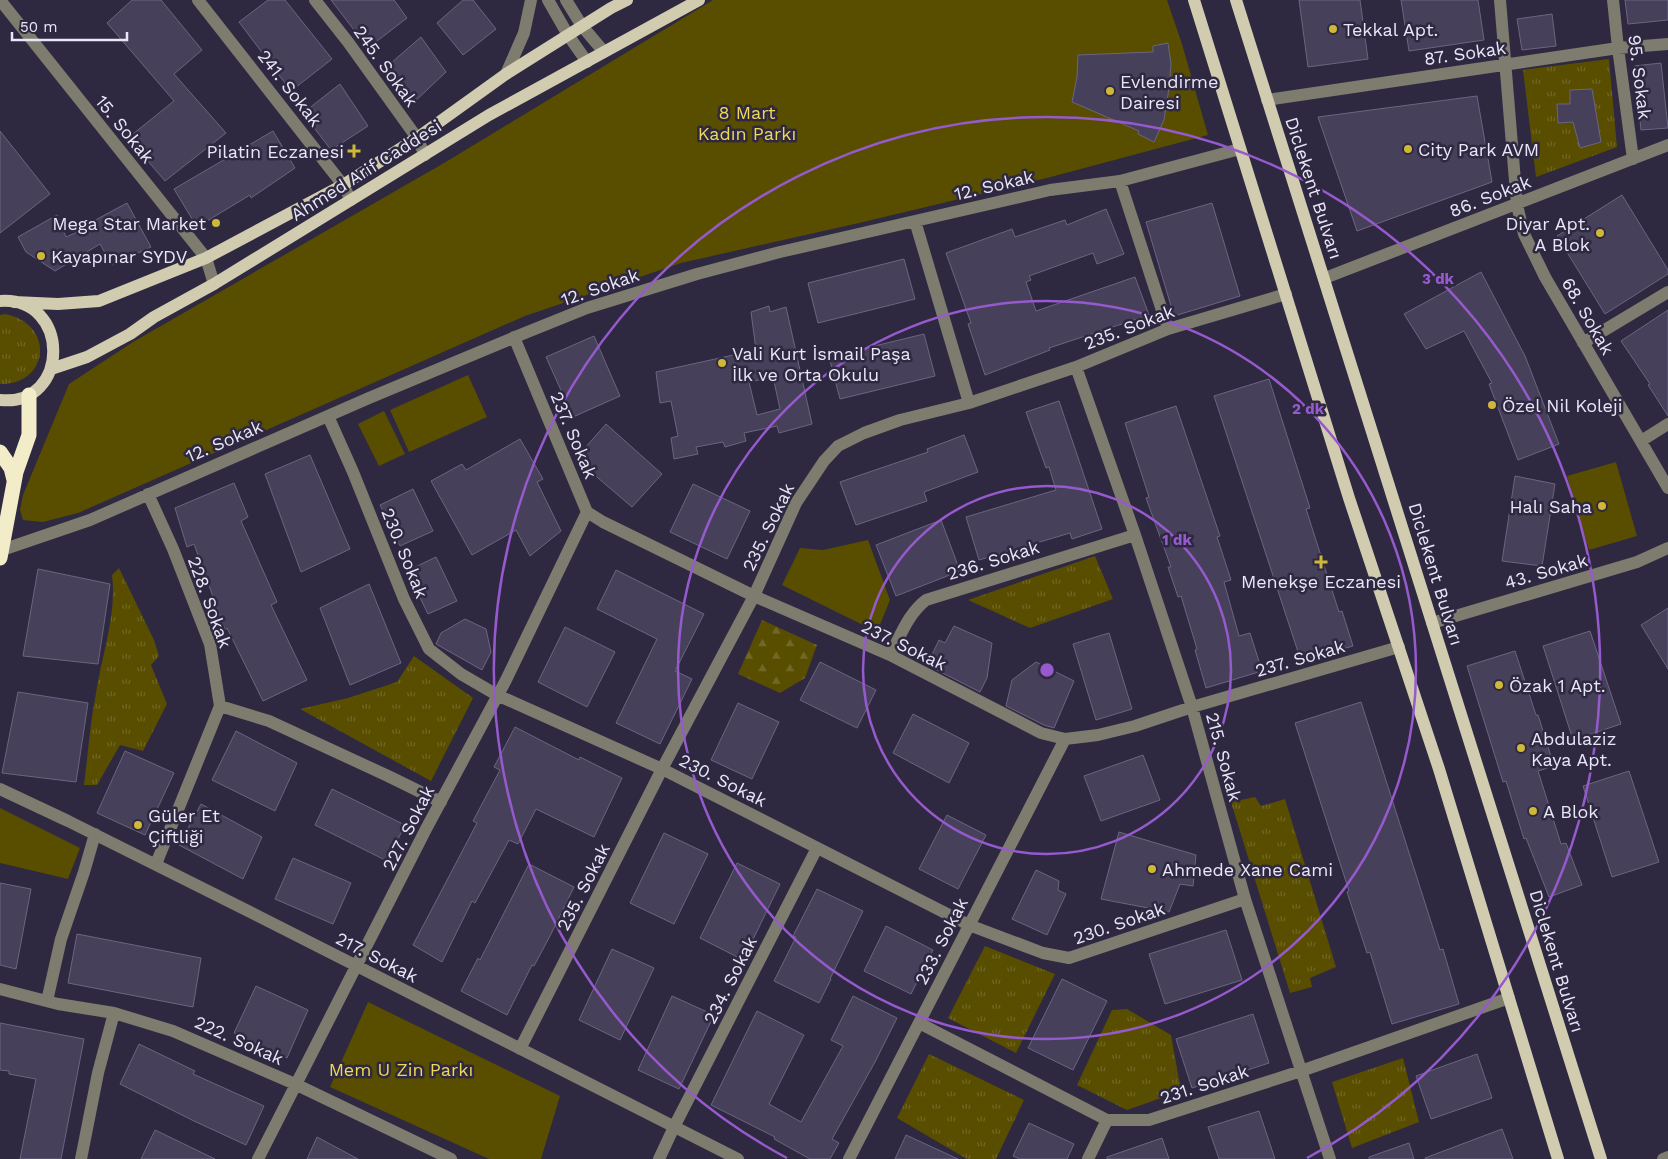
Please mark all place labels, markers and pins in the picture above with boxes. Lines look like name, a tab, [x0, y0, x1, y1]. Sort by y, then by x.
place label: Tekkal Apt.	[1343, 19, 1438, 40]
marker: Tekkal Apt.	[1327, 23, 1339, 35]
place label: Evlendirme Dairesi	[1120, 71, 1218, 113]
marker: Evlendirme Dairesi	[1104, 85, 1116, 97]
place label: City Park AVM	[1418, 139, 1539, 160]
place label: Pilatin Eczanesi	[206, 141, 344, 162]
marker: City Park AVM	[1402, 143, 1414, 155]
marker: Pilatin Eczanesi	[348, 145, 360, 157]
place label: Mega Star Market	[52, 213, 206, 234]
place label: Diyar Apt. A Blok	[1505, 213, 1590, 255]
marker: Mega Star Market	[210, 217, 222, 229]
marker: Diyar Apt. A Blok	[1594, 227, 1606, 239]
place label: Kayapınar SYDV	[51, 246, 188, 267]
marker: Kayapınar SYDV	[35, 250, 47, 262]
place label: Vali Kurt İsmail Paşa İlk ve Orta Okulu	[732, 343, 911, 385]
marker: Vali Kurt İsmail Paşa İlk ve Orta Okulu	[716, 357, 728, 369]
place label: Özel Nil Koleji	[1502, 395, 1623, 416]
marker: Özel Nil Koleji	[1486, 399, 1498, 411]
place label: Halı Saha	[1509, 496, 1592, 517]
marker: Halı Saha	[1596, 500, 1608, 512]
marker: Menekşe Eczanesi	[1315, 556, 1327, 568]
place label: Menekşe Eczanesi	[1241, 571, 1401, 592]
centre of rings	[1038, 661, 1056, 679]
place label: Özak 1 Apt.	[1509, 675, 1606, 696]
marker: Özak 1 Apt.	[1493, 679, 1505, 691]
place label: Abdulaziz Kaya Apt.	[1531, 728, 1616, 770]
marker: Abdulaziz Kaya Apt.	[1515, 742, 1527, 754]
place label: A Blok	[1543, 801, 1599, 822]
place label: Güler Et Çiftliği	[148, 805, 220, 847]
marker: A Blok	[1527, 805, 1539, 817]
marker: Güler Et Çiftliği	[132, 819, 144, 831]
place label: Ahmede Xane Cami	[1162, 859, 1333, 880]
marker: Ahmede Xane Cami	[1146, 863, 1158, 875]

